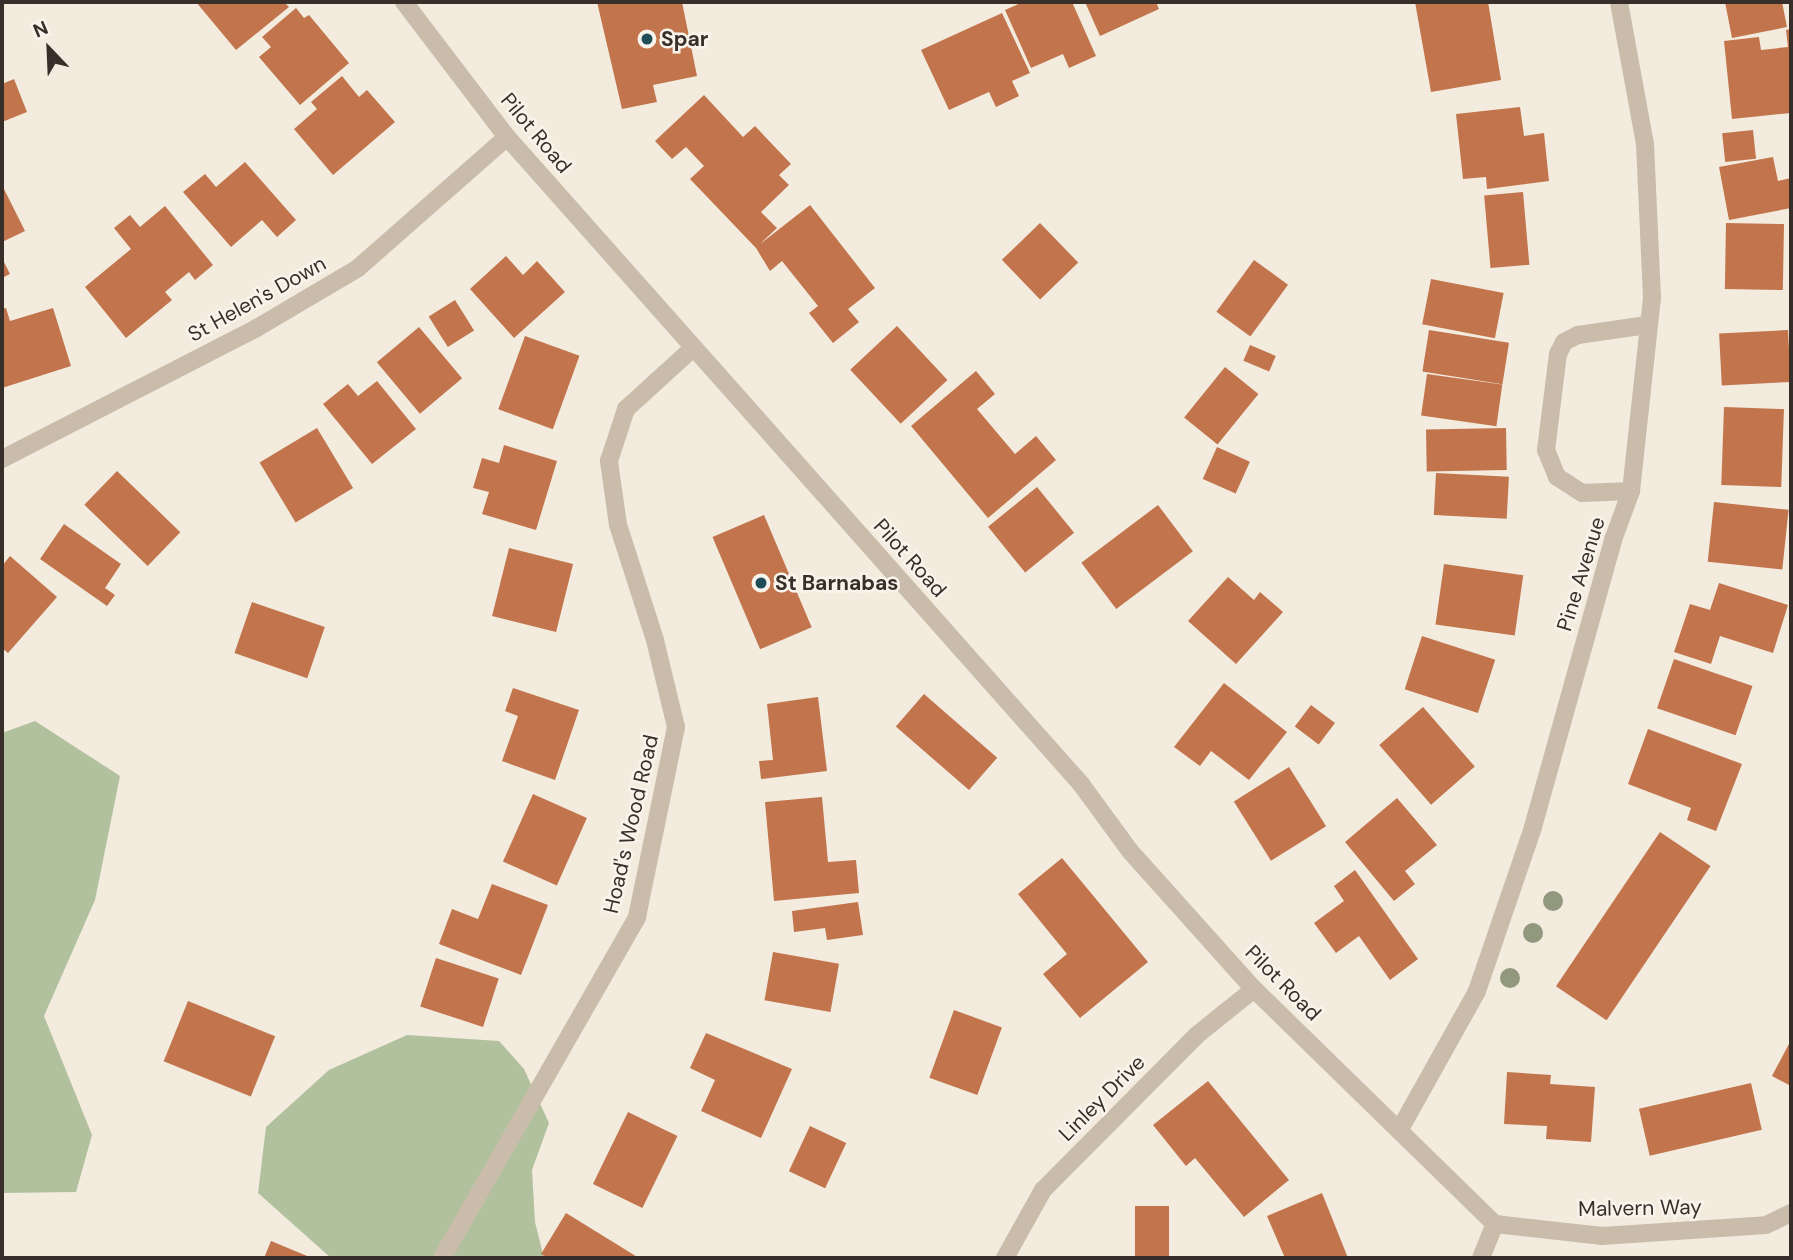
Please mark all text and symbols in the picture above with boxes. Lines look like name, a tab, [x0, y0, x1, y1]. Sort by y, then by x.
north arrow	[14, 14, 84, 84]
text: N	[29, 15, 52, 43]
place label: Spar	[661, 26, 708, 52]
marker: Spar	[639, 31, 655, 47]
street label: Pilot Road	[495, 88, 577, 178]
street label: St Helen's Down	[184, 251, 330, 347]
street label: Pilot Road	[868, 514, 952, 602]
street label: Pine Avenue	[1552, 514, 1610, 634]
place label: St Barnabas	[775, 570, 899, 596]
marker: St Barnabas	[753, 575, 769, 591]
street label: Hoad's Wood Road	[598, 732, 664, 916]
street label: Pilot Road	[1240, 940, 1326, 1026]
street label: Linley Drive	[1054, 1050, 1150, 1146]
street label: Malvern Way	[1578, 1194, 1702, 1222]

